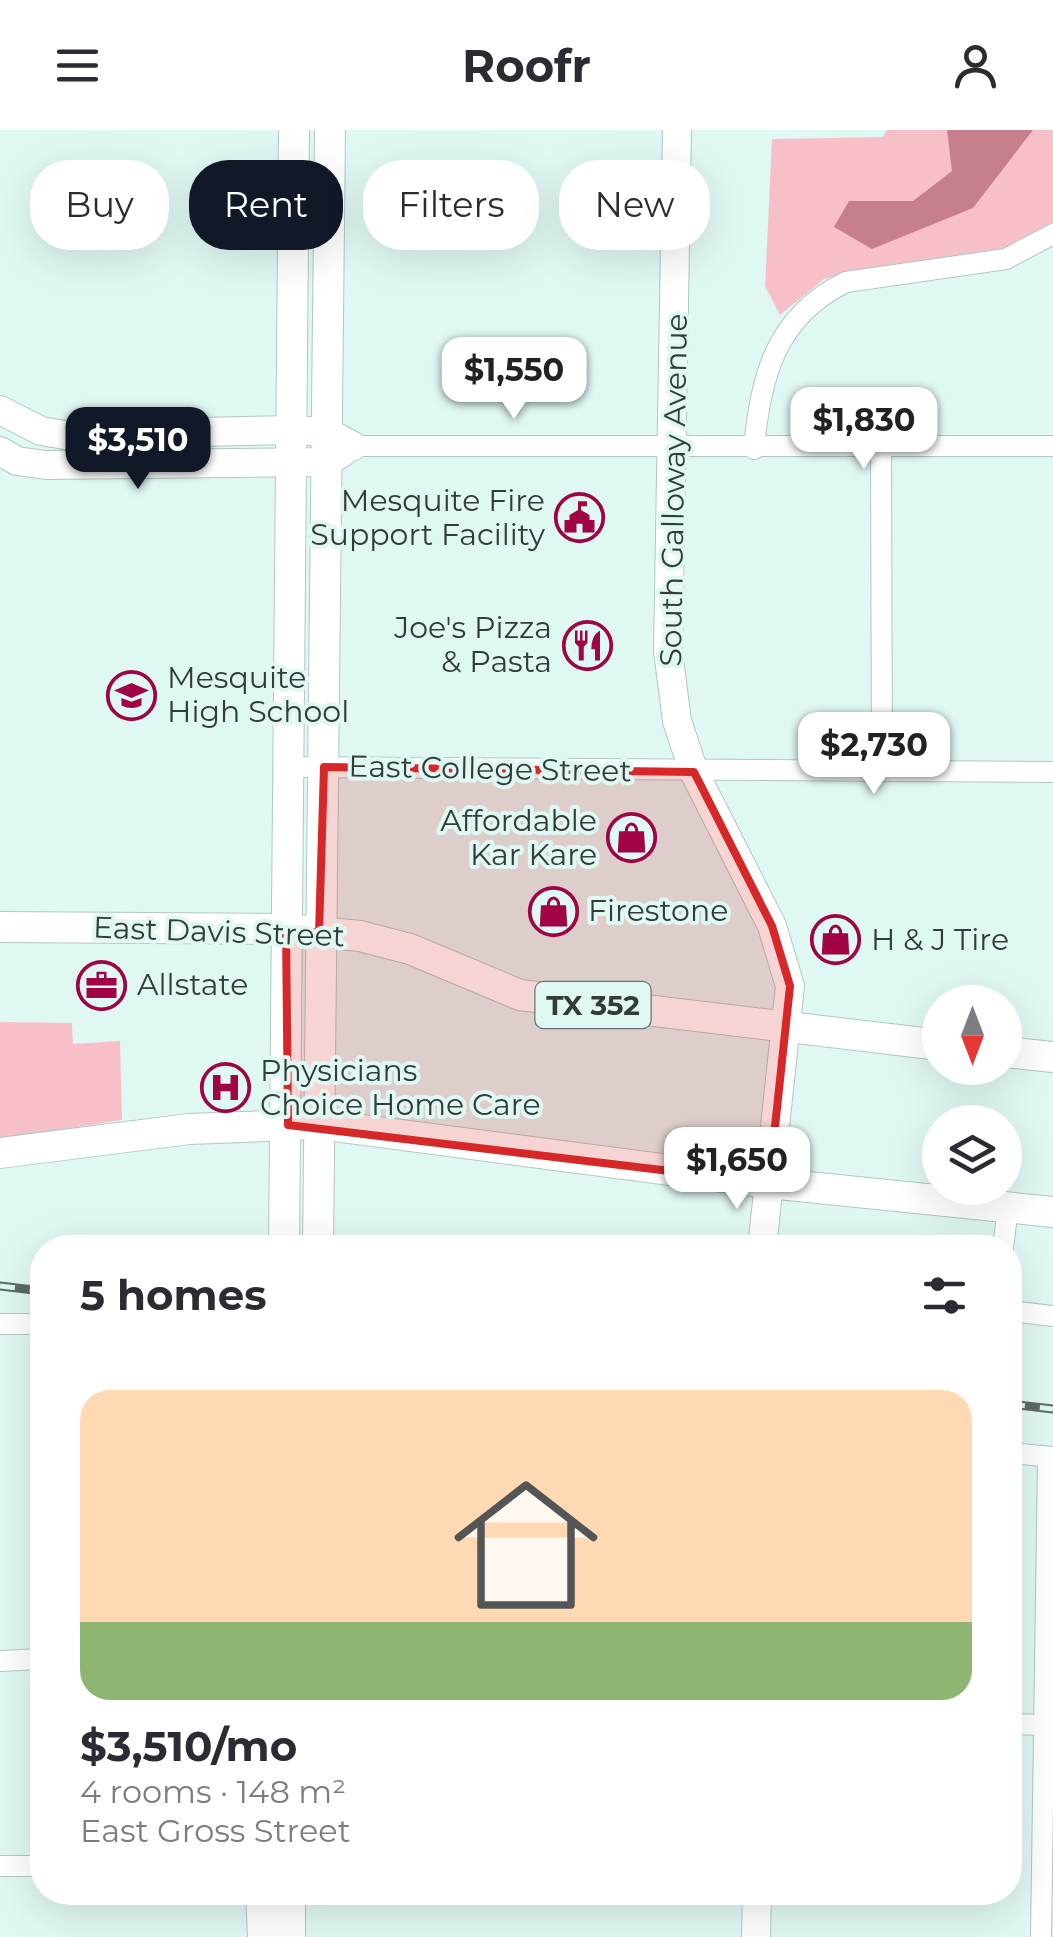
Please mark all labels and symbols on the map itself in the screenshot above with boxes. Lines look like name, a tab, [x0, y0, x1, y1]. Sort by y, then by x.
street label: South Galloway Avenue	[652, 313, 695, 667]
pin: $1,550	[433, 337, 595, 422]
pin: $1,830	[783, 387, 945, 472]
pin: $3,510	[57, 407, 219, 492]
place label: Mesquite Fire Support Facility	[310, 482, 546, 553]
public building icon: Mesquite Fire Support Facility	[554, 492, 606, 544]
place label: Joe's Pizza & Pasta	[393, 609, 552, 680]
restaurant icon: Joe's Pizza & Pasta	[561, 619, 613, 671]
place label: Mesquite High School	[167, 659, 349, 730]
school or university icon: Mesquite High School	[106, 669, 158, 721]
pin: $2,730	[793, 712, 955, 797]
street label: East College Street	[348, 748, 632, 789]
place label: Affordable Kar Kare	[440, 802, 597, 873]
shop icon: Affordable Kar Kare	[606, 812, 658, 864]
shop icon: Firestone	[527, 885, 579, 937]
place label: Firestone	[588, 892, 728, 929]
street label: East Davis Street	[92, 909, 346, 954]
shop icon: H & J Tire	[810, 914, 862, 966]
place label: H & J Tire	[871, 921, 1009, 958]
office icon: Allstate	[76, 959, 128, 1011]
place label: Allstate	[137, 966, 248, 1003]
road number: TX 352	[536, 982, 650, 1028]
north arrow	[922, 985, 1022, 1085]
place label: Physicians Choice Home Care	[260, 1052, 541, 1123]
hospital icon: Physicians Choice Home Care	[199, 1062, 251, 1114]
pin: $1,650	[656, 1127, 818, 1212]

